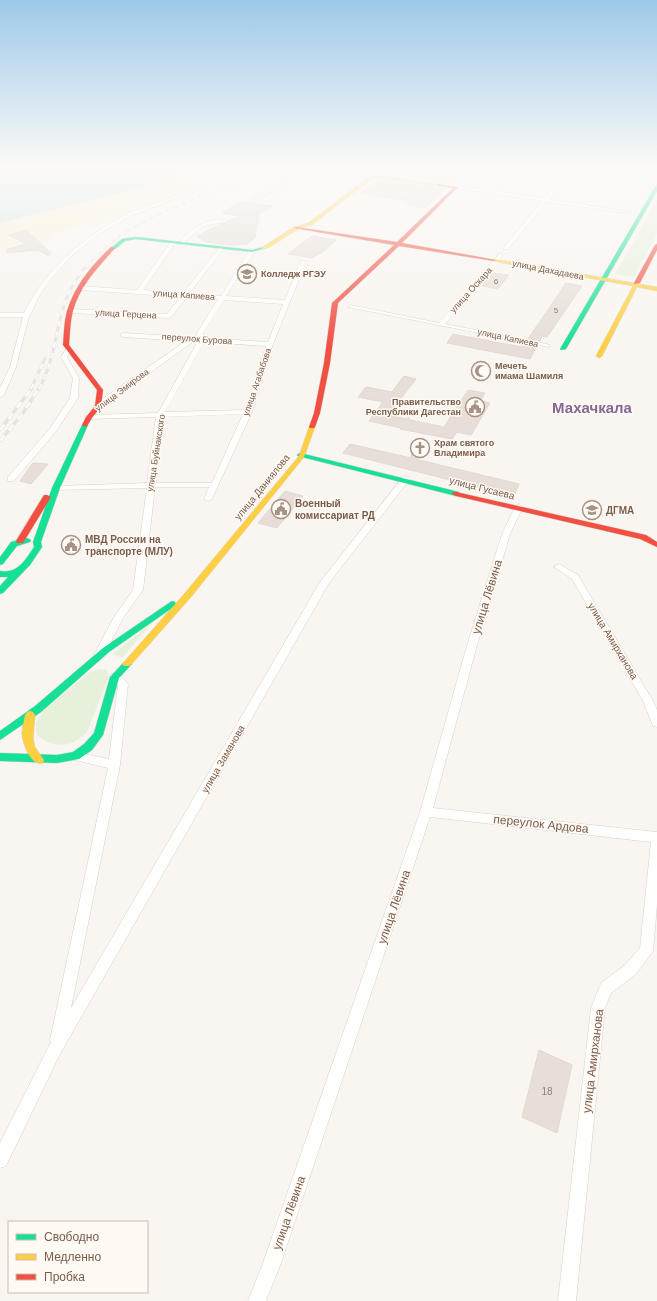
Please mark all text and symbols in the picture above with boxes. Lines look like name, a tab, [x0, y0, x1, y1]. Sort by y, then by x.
street label: улица Дахадаева	[511, 258, 585, 282]
school or university icon: Колледж РГЭУ	[236, 263, 258, 285]
street label: улица Оскара	[448, 265, 494, 315]
place label: Колледж РГЭУ	[261, 269, 326, 279]
house number: 6	[494, 277, 499, 286]
street label: улица Капиева	[153, 288, 215, 302]
house number: 5	[554, 306, 559, 315]
street label: улица Герцена	[95, 307, 157, 321]
street label: улица Капиева	[477, 327, 539, 349]
street label: переулок Бурова	[161, 332, 233, 346]
street label: улица Агабабова	[241, 347, 273, 417]
mosque icon: Мечеть имама Шамиля	[470, 360, 492, 382]
place label: Мечеть имама Шамиля	[495, 361, 563, 381]
street label: улица Эмирова	[93, 367, 151, 413]
public building icon: Правительство Республики Дагестан	[464, 396, 486, 418]
place label: Правительство Республики Дагестан	[366, 397, 461, 417]
district label: Махачкала	[552, 399, 633, 416]
street label: улица Буйнакского	[145, 414, 167, 492]
church icon: Храм святого Владимира	[409, 437, 431, 459]
place label: Храм святого Владимира	[434, 438, 495, 458]
street label: улица Даниялова	[232, 452, 292, 522]
street label: улица Гусаева	[448, 475, 516, 502]
public building icon: Военный комиссариат РД	[270, 498, 292, 520]
place label: Военный комиссариат РД	[295, 498, 375, 521]
school or university icon: ДГМА	[581, 499, 603, 521]
place label: ДГМА	[606, 505, 634, 516]
public building icon: МВД России на транспорте (МЛУ)	[60, 534, 82, 556]
place label: МВД России на транспорте (МЛУ)	[85, 534, 173, 557]
street label: улица Лёвина	[469, 558, 505, 636]
street label: улица Амирханова	[586, 601, 640, 682]
street label: улица Заманова	[199, 723, 247, 795]
street label: переулок Ардова	[493, 812, 590, 836]
street label: улица Лёвина	[375, 868, 413, 946]
street label: улица Амирханова	[580, 1008, 606, 1114]
house number: 18	[541, 1086, 553, 1097]
street label: улица Лёвина	[270, 1174, 308, 1252]
legend	[8, 1221, 148, 1293]
text: Свободно	[44, 1230, 99, 1244]
text: Медленно	[44, 1250, 101, 1264]
text: Пробка	[44, 1270, 85, 1284]

